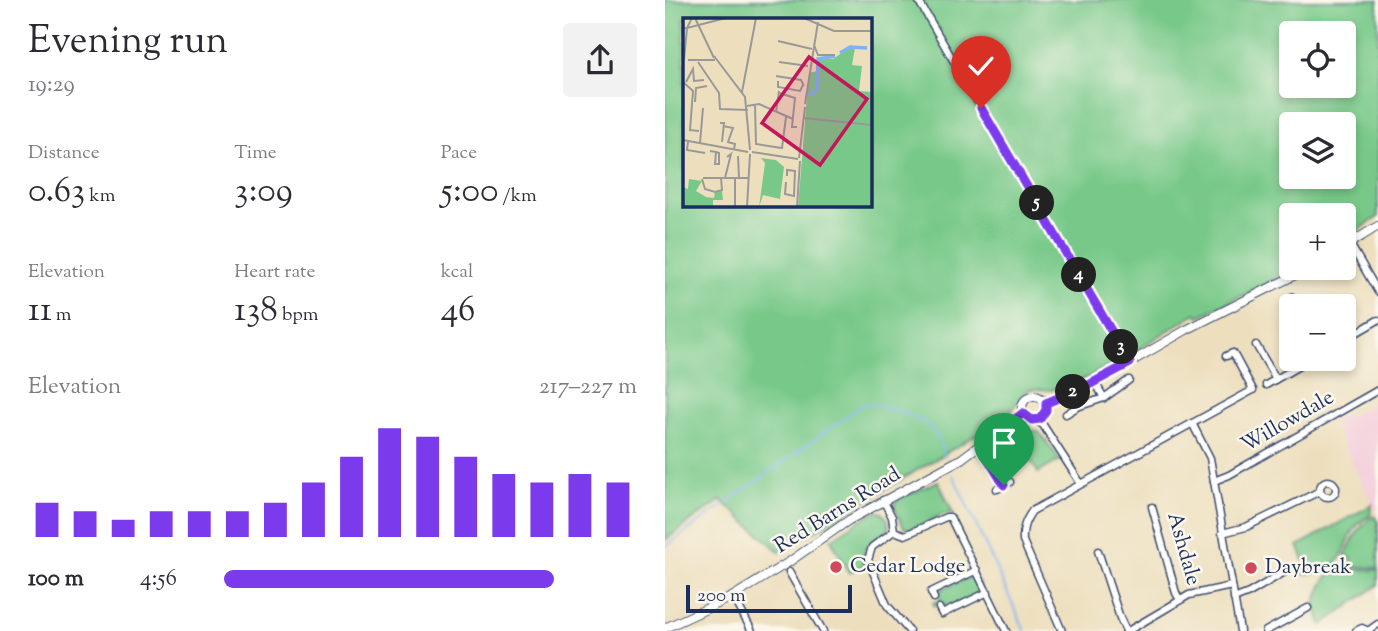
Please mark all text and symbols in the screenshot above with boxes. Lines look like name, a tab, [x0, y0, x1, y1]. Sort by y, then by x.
text: Evening run	[28, 16, 228, 70]
inset map	[683, 18, 871, 206]
map controls	[1279, 21, 1356, 371]
button: locate	[1279, 21, 1356, 98]
button: share	[563, 23, 637, 97]
pin	[951, 36, 1011, 108]
icon: check	[962, 47, 1000, 85]
text: 19:29	[28, 69, 75, 102]
button: layers	[1279, 112, 1356, 189]
text: Distance	[28, 140, 100, 167]
text: Time	[234, 140, 277, 167]
text: Pace	[441, 140, 477, 167]
text: 0.63	[28, 167, 85, 218]
text: 3:09	[234, 167, 293, 218]
text: 5:00	[441, 167, 498, 218]
text: km	[85, 183, 115, 210]
text: /km	[498, 183, 537, 210]
pin: 5	[1019, 186, 1055, 220]
text: 5	[1033, 189, 1040, 216]
button: +	[1279, 203, 1356, 280]
pin: 4	[1061, 258, 1097, 292]
text: Elevation	[28, 259, 105, 286]
text: Heart rate	[234, 259, 315, 286]
text: kcal	[441, 259, 473, 286]
text: 4	[1074, 261, 1083, 288]
text: 11	[28, 286, 52, 337]
text: 138	[234, 286, 278, 337]
text: 46	[441, 286, 475, 337]
button: −	[1279, 294, 1356, 371]
text: m	[52, 302, 72, 329]
text: bpm	[278, 302, 318, 329]
pin: 3	[1103, 330, 1139, 364]
text: 3	[1117, 333, 1124, 360]
text: Elevation	[28, 371, 121, 404]
text: 217–227 m	[539, 371, 637, 404]
pin: 2	[1055, 374, 1091, 410]
text: 2	[1068, 378, 1077, 405]
street label: Willowdale	[1236, 383, 1340, 461]
pin	[974, 413, 1034, 485]
icon: arrive	[985, 424, 1023, 462]
street label: Red Barns Road	[769, 460, 907, 562]
street label: Ashdale	[1158, 509, 1208, 589]
place label: Cedar Lodge	[850, 552, 965, 582]
place label: Daybreak	[1265, 553, 1352, 583]
marker: Cedar Lodge	[828, 559, 844, 575]
marker: Daybreak	[1243, 560, 1259, 576]
text: 100 m	[28, 563, 84, 596]
text: 4:56	[140, 563, 177, 596]
scale bar	[686, 582, 852, 614]
text: 200 m	[697, 583, 746, 610]

